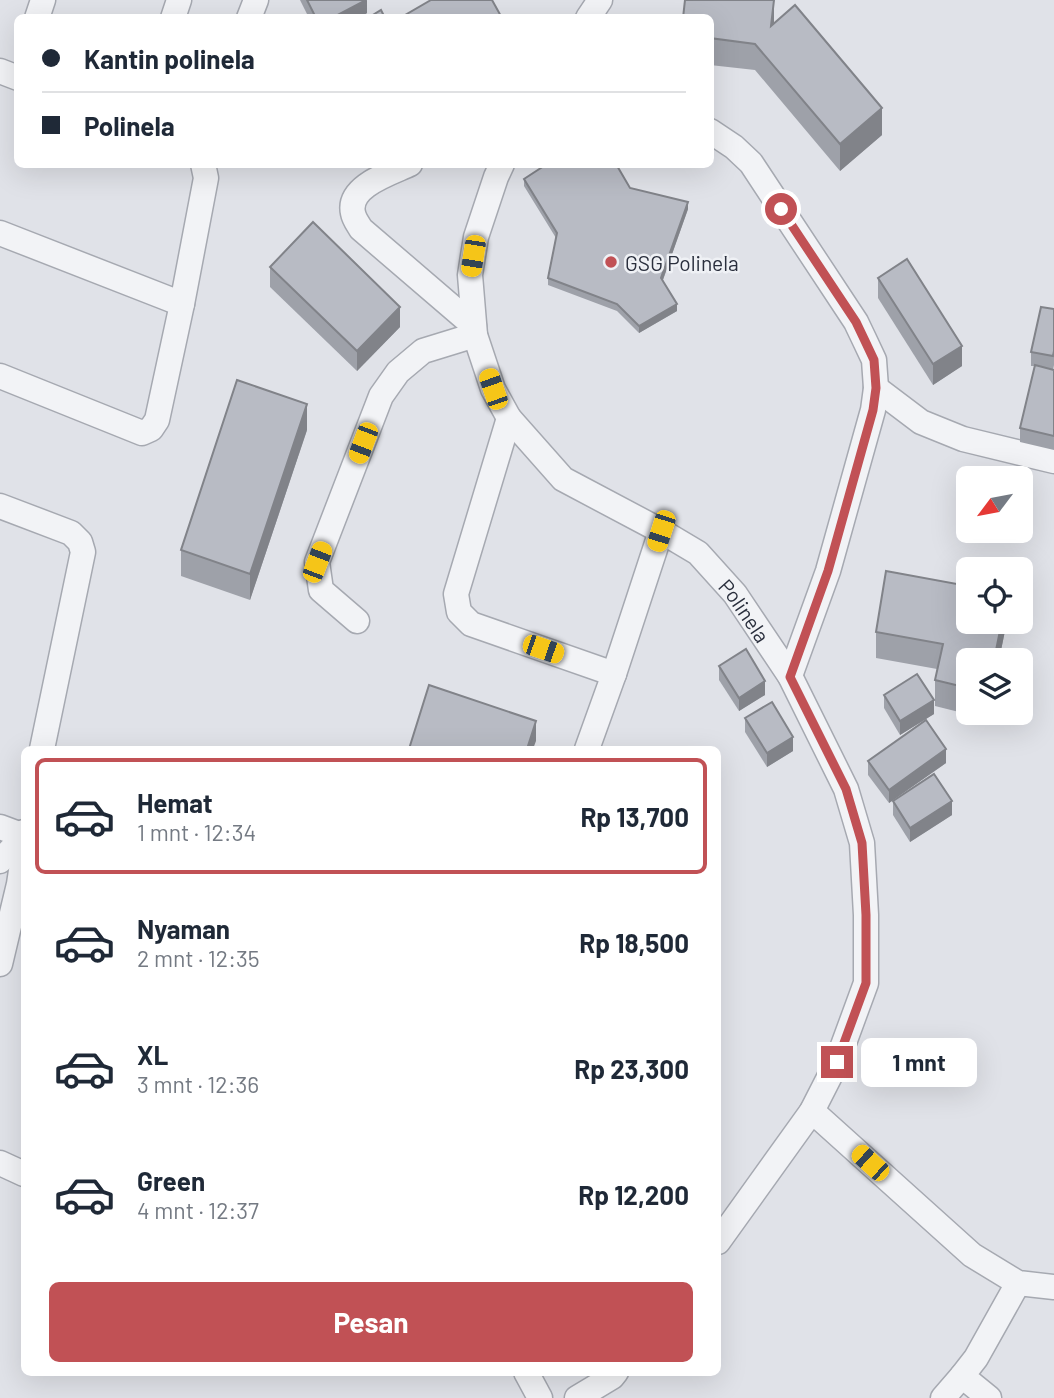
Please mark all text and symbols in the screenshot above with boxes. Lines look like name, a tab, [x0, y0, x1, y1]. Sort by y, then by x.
text: Kantin polinela	[84, 43, 255, 74]
text: Polinela	[84, 110, 175, 141]
route start	[765, 193, 797, 225]
car	[460, 234, 487, 278]
place label: GSG Polinela	[625, 250, 739, 275]
marker: GSG Polinela	[603, 254, 619, 270]
car	[477, 366, 510, 412]
car	[346, 420, 381, 466]
north arrow	[956, 466, 1032, 542]
map controls	[956, 466, 1033, 725]
car	[645, 508, 678, 554]
car	[300, 539, 335, 585]
button: locate	[956, 557, 1033, 634]
street label: Polinela	[714, 573, 776, 647]
car	[520, 632, 567, 666]
button: layers	[956, 648, 1033, 725]
icon: car	[53, 785, 116, 848]
text: Hemat	[137, 787, 213, 818]
text: Rp 13,700	[580, 801, 689, 832]
text: 1 mnt · 12:34	[137, 818, 256, 846]
icon: car	[53, 911, 116, 974]
text: Nyaman	[137, 913, 230, 944]
text: Rp 18,500	[579, 927, 689, 958]
text: 2 mnt · 12:35	[137, 944, 260, 972]
icon: car	[53, 1037, 116, 1100]
callout: 1 mnt	[862, 1038, 977, 1086]
text: XL	[137, 1039, 168, 1070]
route end	[821, 1046, 853, 1078]
text: 1 mnt	[892, 1048, 946, 1076]
text: Rp 23,300	[574, 1053, 689, 1084]
text: 3 mnt · 12:36	[137, 1070, 259, 1098]
car	[848, 1141, 893, 1185]
icon: car	[53, 1163, 116, 1226]
text: Green	[137, 1165, 205, 1196]
text: Rp 12,200	[578, 1179, 689, 1210]
text: 4 mnt · 12:37	[137, 1196, 259, 1224]
button: Pesan	[49, 1282, 693, 1362]

